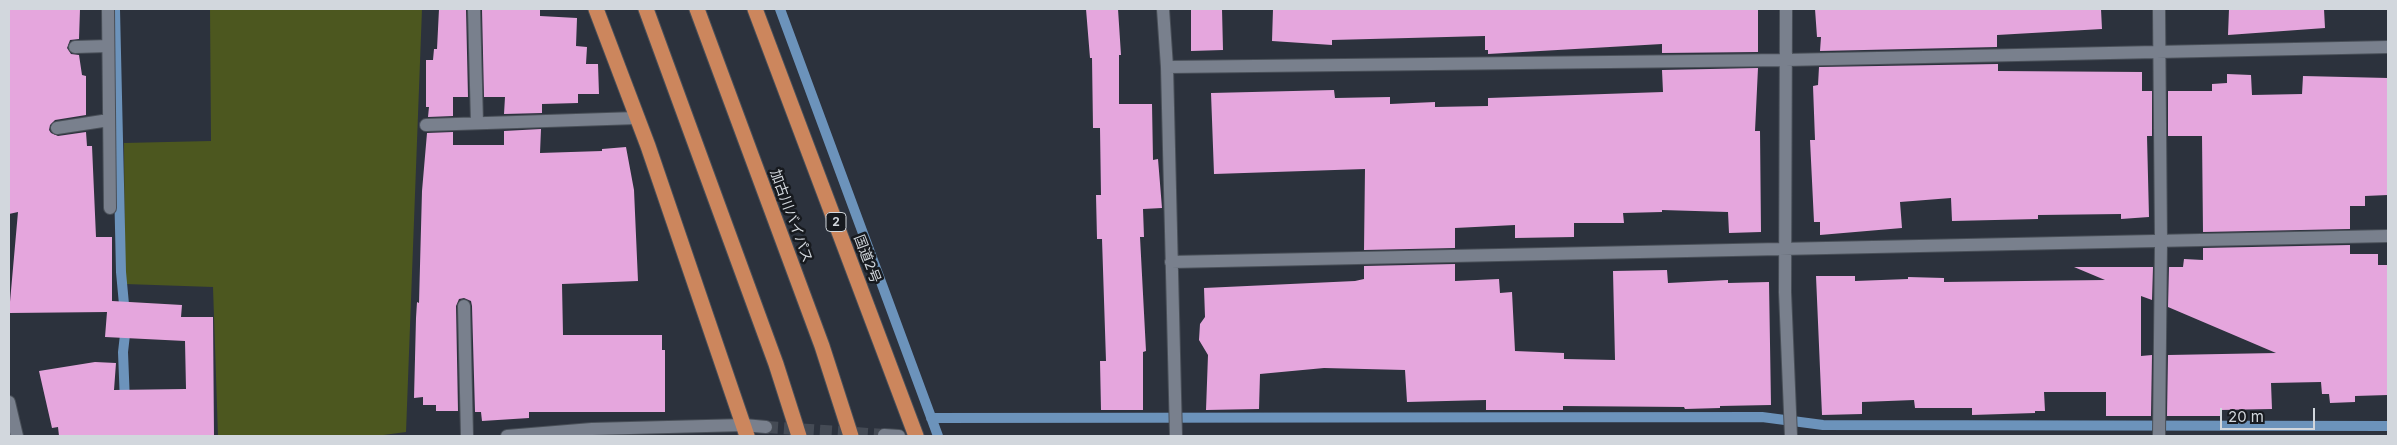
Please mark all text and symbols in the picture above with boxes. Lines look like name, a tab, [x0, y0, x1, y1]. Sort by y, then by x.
street label: 加古川バイパス	[766, 167, 816, 265]
road number: 2	[826, 212, 846, 232]
street label: 国道2号	[850, 232, 884, 286]
scale bar	[2222, 398, 2317, 430]
text: 20 m	[2228, 407, 2264, 426]

